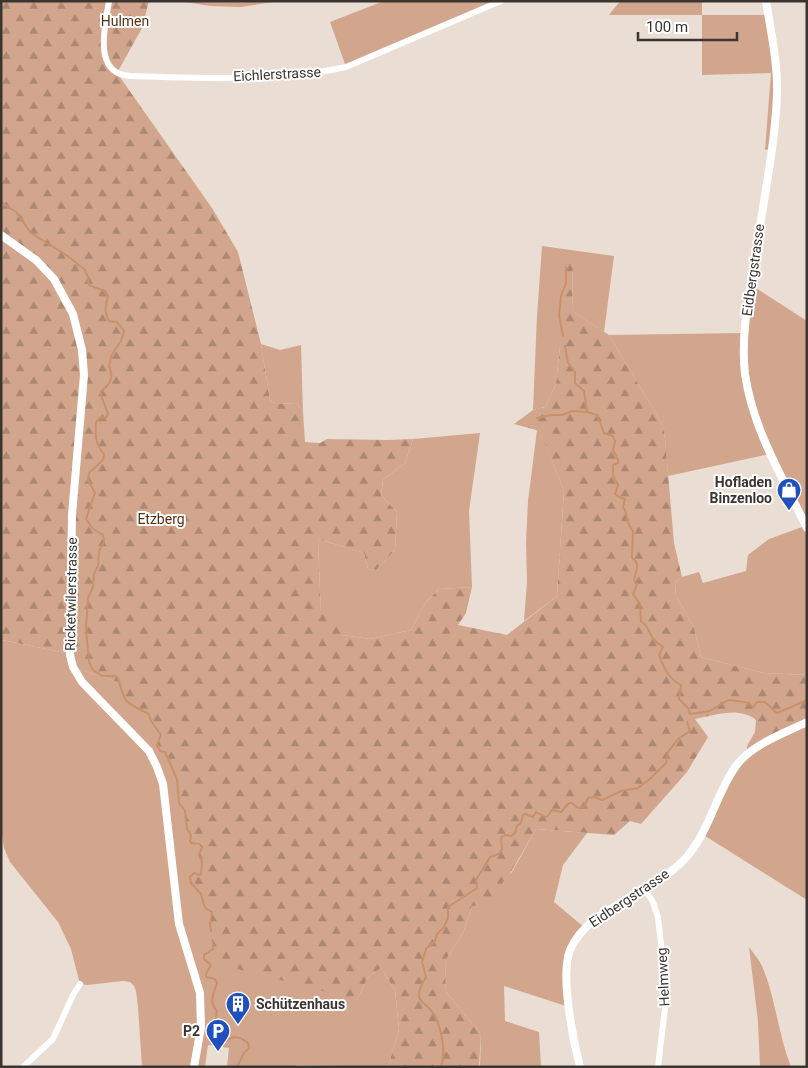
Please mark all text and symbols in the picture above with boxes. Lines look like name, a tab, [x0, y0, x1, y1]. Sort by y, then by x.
scale bar	[638, 10, 737, 42]
park label: Hulmen	[101, 13, 149, 29]
text: 100 m	[646, 18, 688, 36]
street label: Eichlerstrasse	[233, 64, 321, 84]
street label: Eidbergstrasse	[739, 223, 767, 317]
place label: Hofladen Binzenloo	[710, 474, 772, 506]
shop icon: Hofladen Binzenloo	[776, 477, 802, 511]
park label: Etzberg	[137, 511, 185, 527]
street label: Ricketwilerstrasse	[62, 537, 80, 651]
street label: Eidbergstrasse	[586, 865, 672, 931]
street label: Helmweg	[653, 947, 673, 1007]
building icon: Schützenhaus	[225, 991, 251, 1025]
place label: Schützenhaus	[256, 996, 345, 1012]
parking icon: P2	[205, 1018, 231, 1052]
place label: P2	[183, 1023, 200, 1039]

